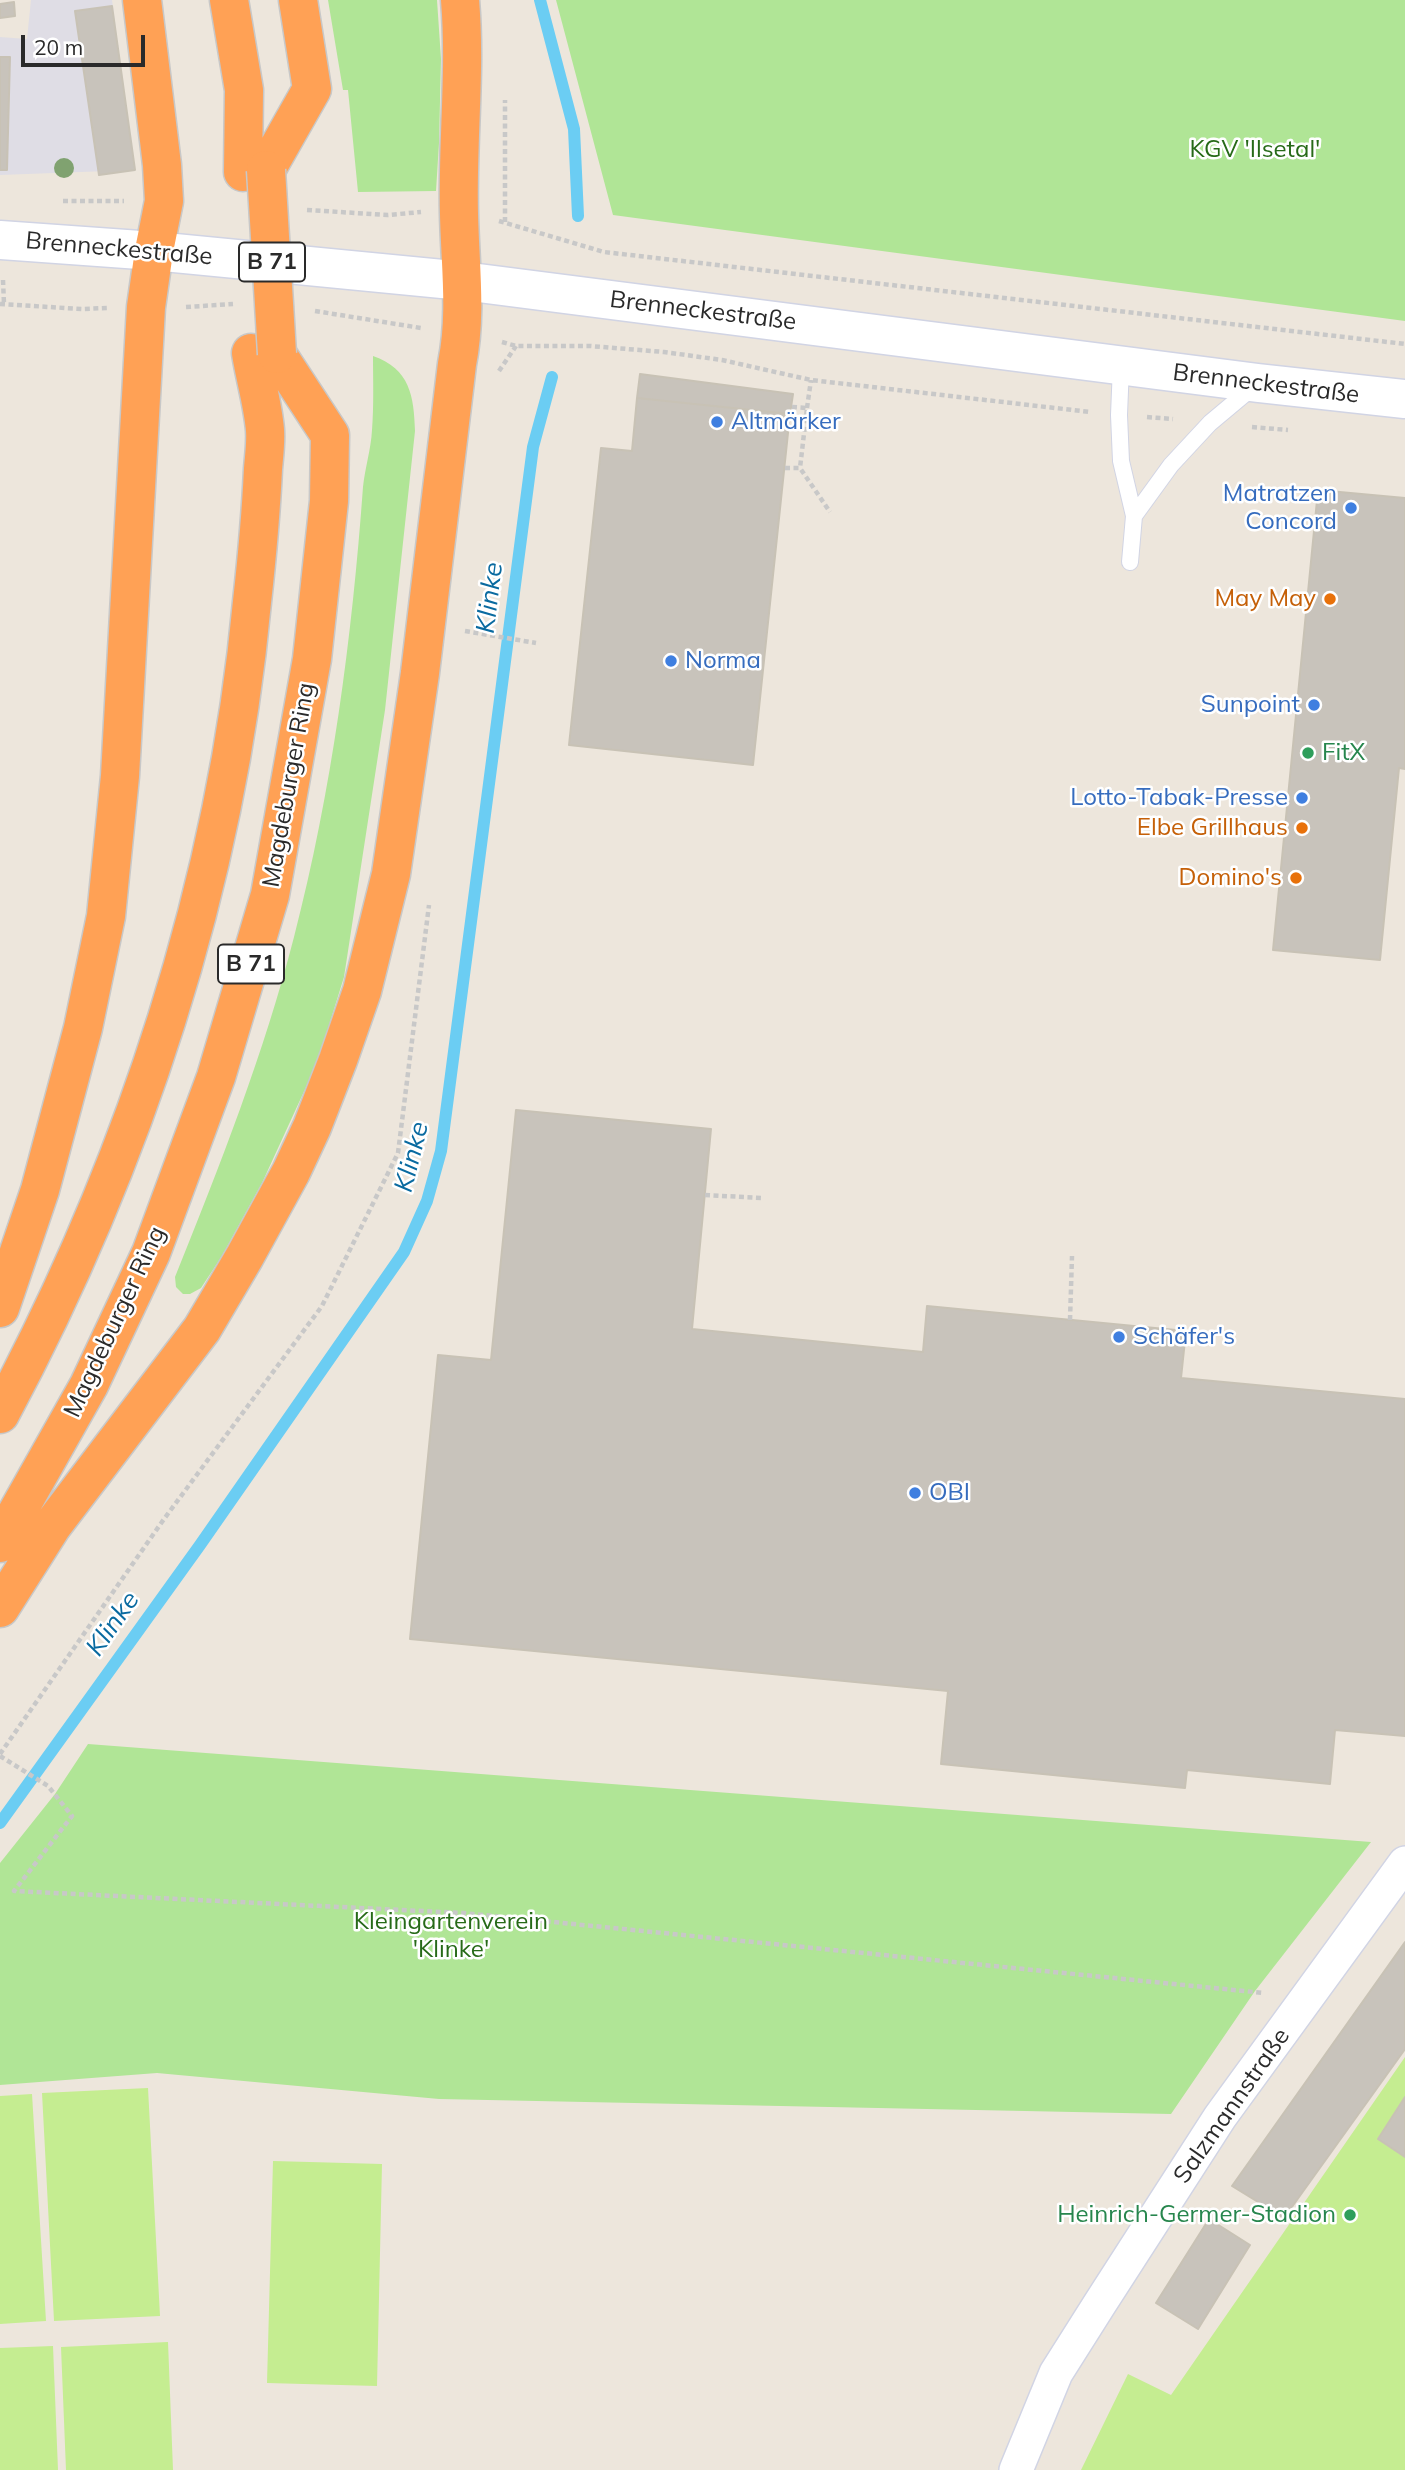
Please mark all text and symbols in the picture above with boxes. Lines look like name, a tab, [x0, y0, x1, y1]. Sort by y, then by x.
scale bar	[24, 21, 149, 65]
text: 20 m	[34, 34, 83, 60]
park label: KGV 'Ilsetal'	[1190, 136, 1320, 164]
street label: Brenneckestraße	[24, 226, 214, 272]
road number: B 71	[239, 243, 305, 282]
street label: Brenneckestraße	[608, 285, 798, 337]
street label: Brenneckestraße	[1171, 358, 1361, 410]
place label: Altmärker	[731, 408, 841, 436]
marker: Altmärker	[709, 414, 725, 430]
place label: Matratzen Concord	[1223, 480, 1337, 536]
marker: Matratzen Concord	[1343, 500, 1359, 516]
water label: Klinke	[470, 561, 510, 635]
place label: May May	[1215, 585, 1316, 613]
marker: May May	[1322, 591, 1338, 607]
place label: Norma	[685, 647, 761, 675]
marker: Norma	[663, 653, 679, 669]
street label: Magdeburger Ring	[257, 681, 321, 889]
place label: Sunpoint	[1201, 691, 1300, 719]
marker: Sunpoint	[1306, 697, 1322, 713]
place label: FitX	[1322, 739, 1365, 767]
marker: FitX	[1300, 745, 1316, 761]
place label: Lotto-Tabak-Presse	[1070, 784, 1288, 812]
marker: Lotto-Tabak-Presse	[1294, 790, 1310, 806]
place label: Elbe Grillhaus	[1137, 814, 1288, 842]
marker: Elbe Grillhaus	[1294, 820, 1310, 836]
place label: Domino's	[1179, 864, 1282, 892]
marker: Domino's	[1288, 870, 1304, 886]
road number: B 71	[218, 945, 284, 984]
water label: Klinke	[388, 1119, 436, 1195]
street label: Magdeburger Ring	[58, 1222, 172, 1422]
place label: Schäfer's	[1133, 1323, 1235, 1351]
marker: Schäfer's	[1111, 1329, 1127, 1345]
place label: OBI	[929, 1479, 970, 1507]
marker: OBI	[907, 1485, 923, 1501]
water label: Klinke	[80, 1586, 146, 1662]
park label: Kleingartenverein 'Klinke'	[354, 1908, 548, 1964]
street label: Salzmannstraße	[1168, 2023, 1296, 2189]
place label: Heinrich-Germer-Stadion	[1057, 2201, 1336, 2229]
marker: Heinrich-Germer-Stadion	[1342, 2207, 1358, 2223]

